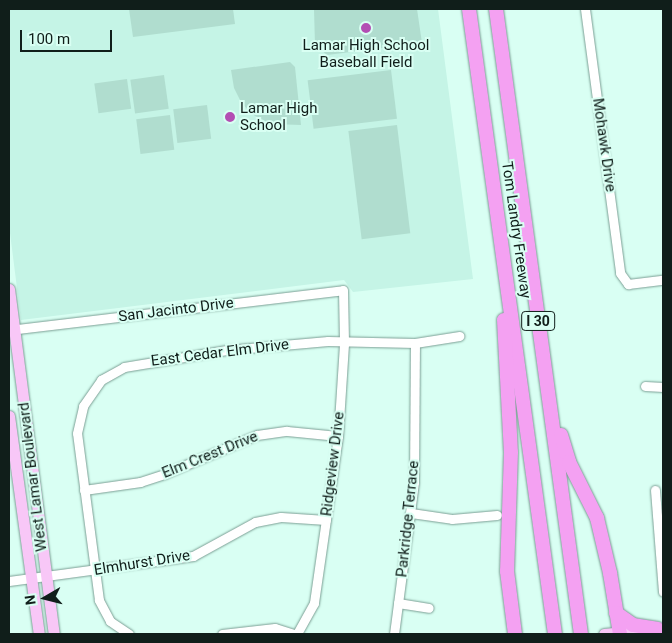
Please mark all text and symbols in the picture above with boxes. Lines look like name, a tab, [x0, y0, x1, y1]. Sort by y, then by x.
scale bar	[22, 20, 115, 52]
marker: Lamar High School Baseball Field	[360, 22, 372, 34]
text: 100 m	[28, 30, 70, 48]
place label: Lamar High School Baseball Field	[303, 36, 429, 71]
street label: Mohawk Drive	[589, 97, 619, 193]
place label: Lamar High School	[240, 99, 317, 134]
marker: Lamar High School	[224, 111, 236, 123]
street label: Tom Landry Freeway	[497, 160, 535, 300]
street label: San Jacinto Drive	[117, 294, 235, 326]
road number: I 30	[520, 310, 556, 332]
street label: East Cedar Elm Drive	[150, 336, 290, 370]
street label: West Lamar Boulevard	[15, 401, 51, 553]
street label: Ridgeview Drive	[318, 411, 348, 517]
street label: Elm Crest Drive	[159, 428, 261, 482]
street label: Parkridge Terrace	[393, 460, 423, 578]
street label: Elmhurst Drive	[93, 547, 191, 579]
north arrow	[20, 573, 70, 623]
text: N	[22, 594, 39, 606]

